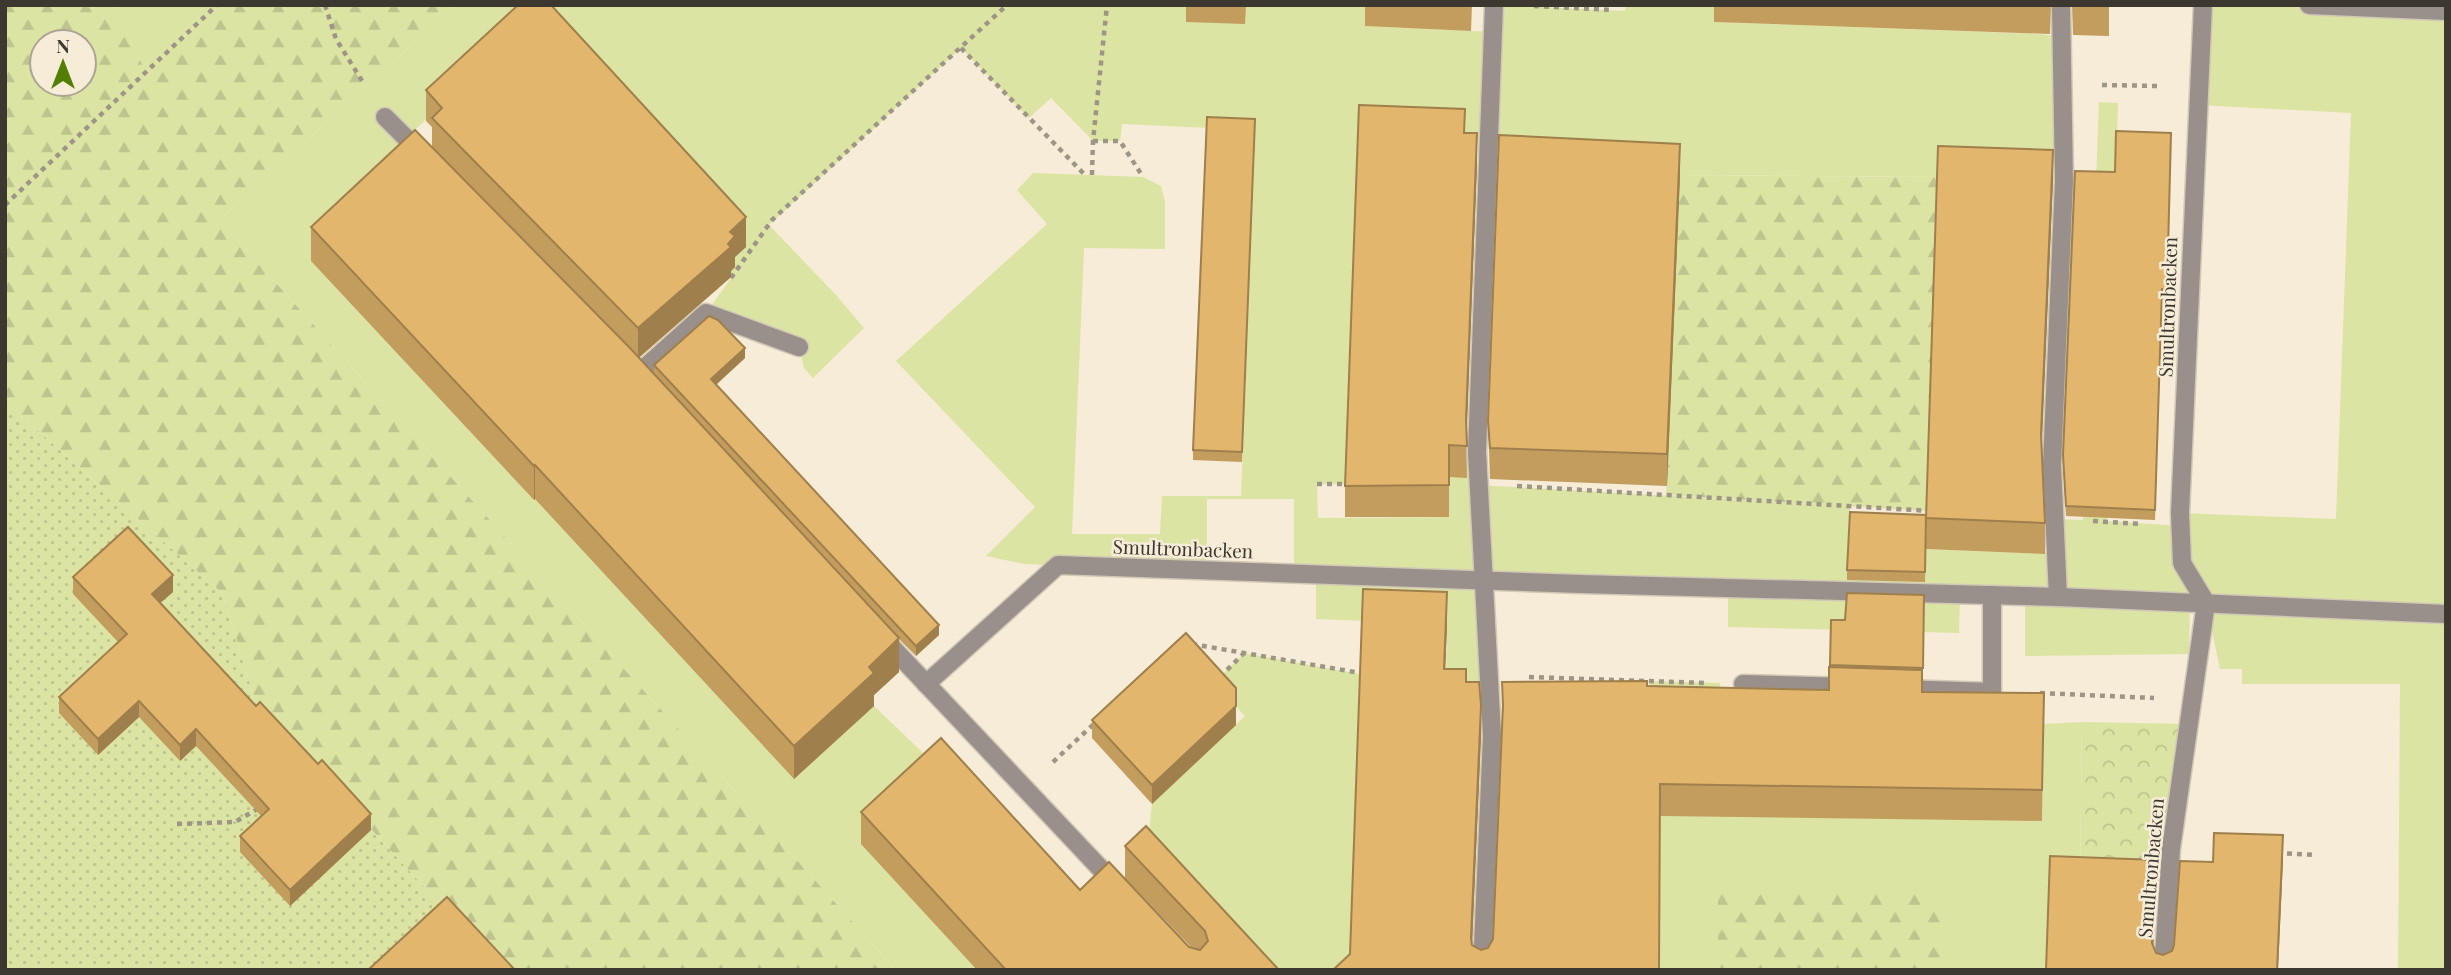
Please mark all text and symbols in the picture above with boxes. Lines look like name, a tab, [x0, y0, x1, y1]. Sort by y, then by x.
north arrow	[28, 28, 98, 98]
text: N	[56, 32, 70, 58]
street label: Smultronbacken	[2152, 236, 2182, 378]
street label: Smultronbacken	[1112, 533, 1254, 563]
street label: Smultronbacken	[2131, 796, 2169, 939]

